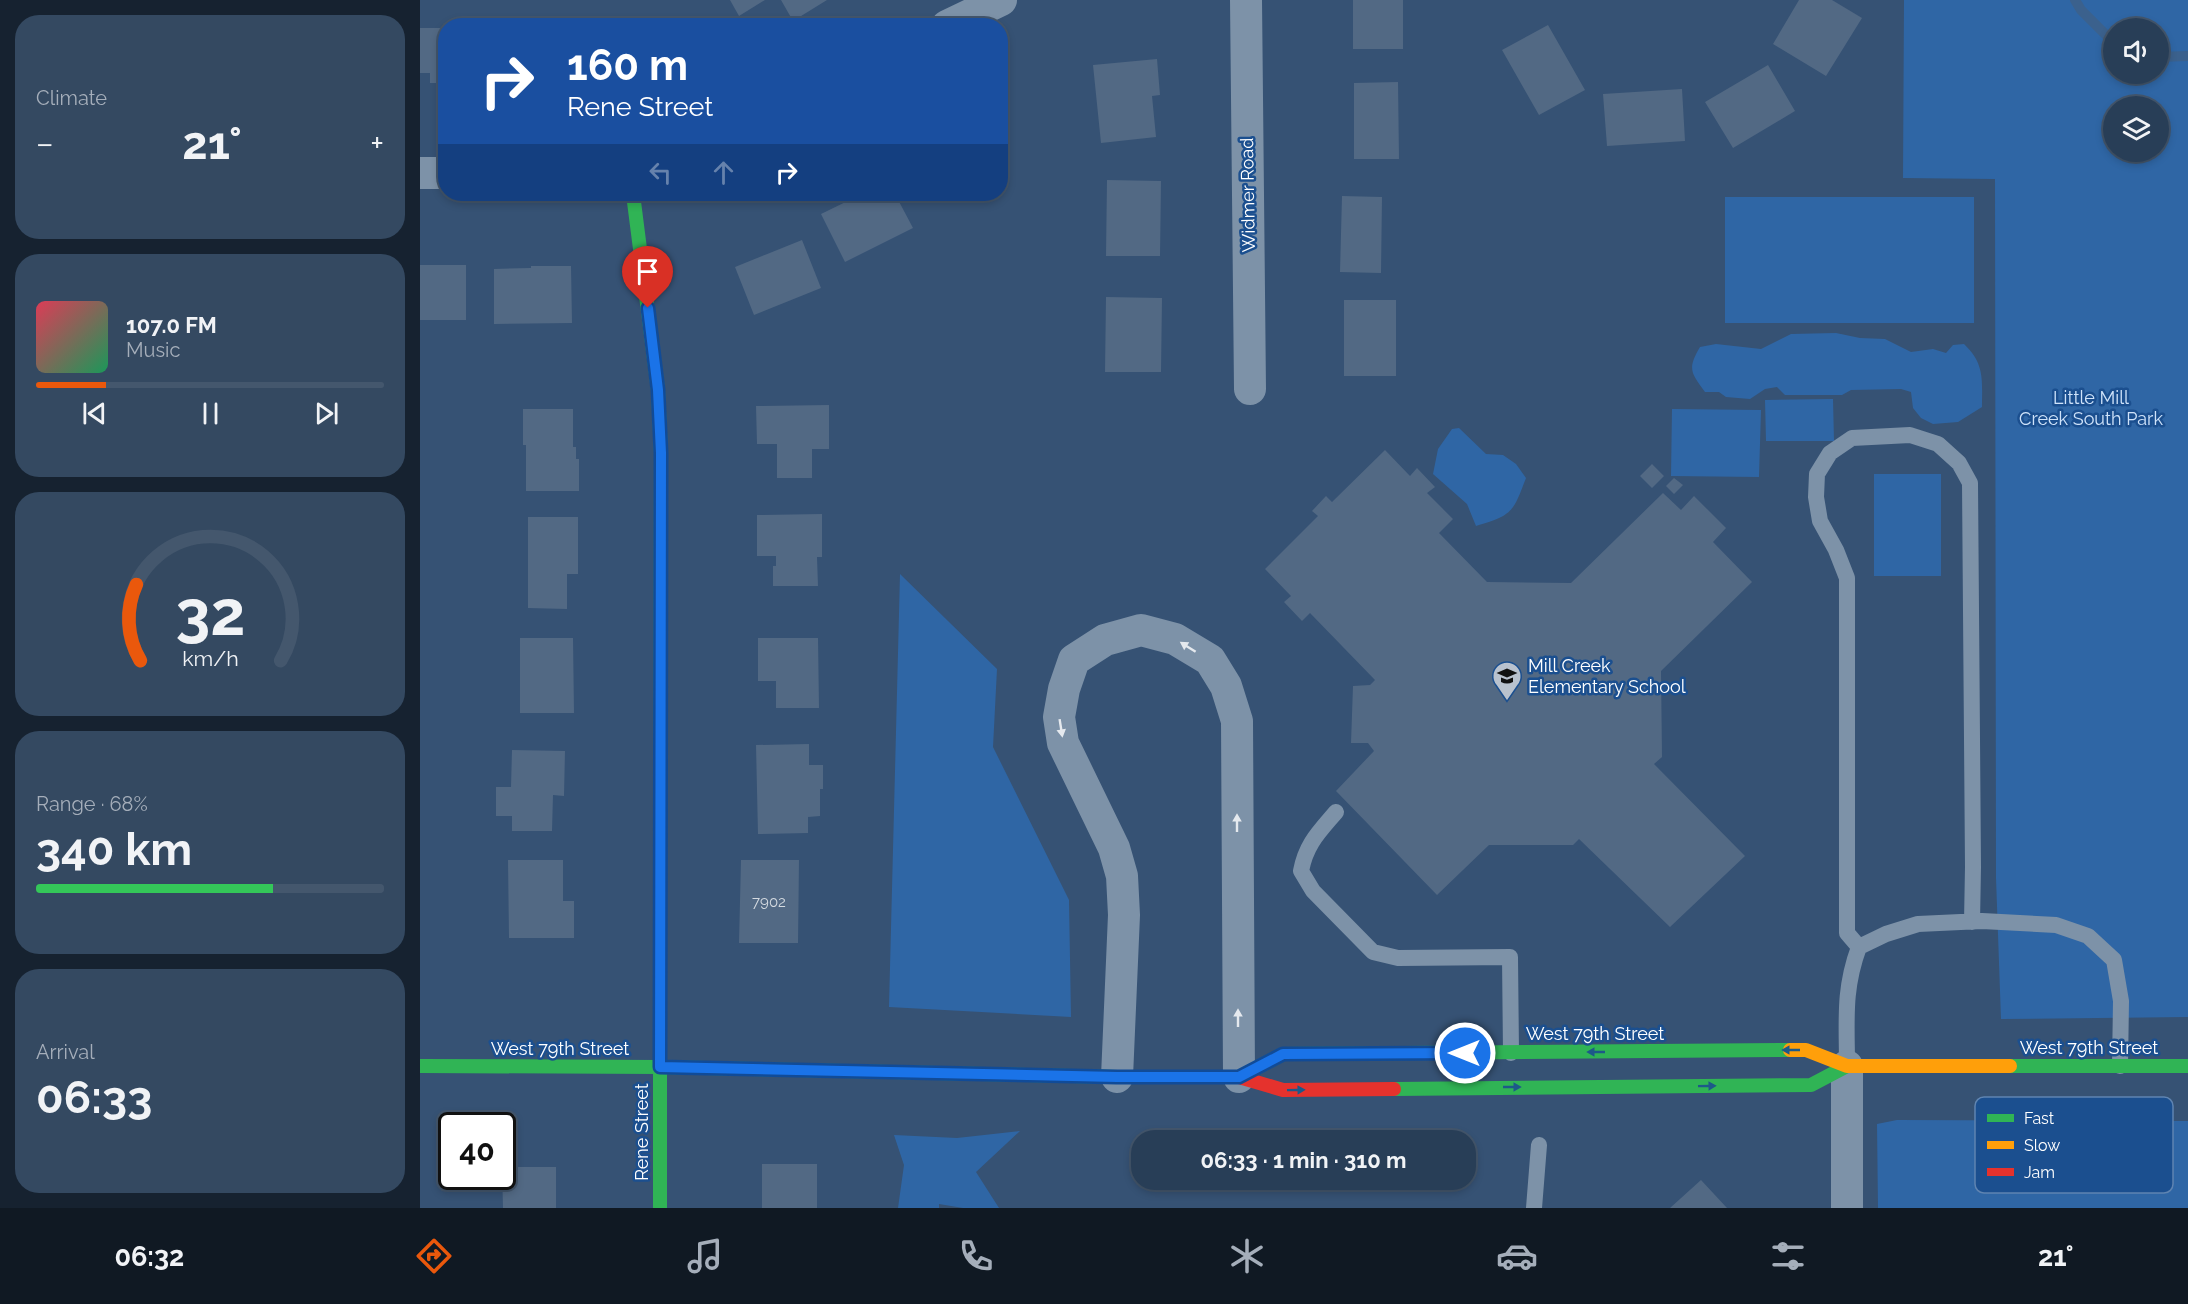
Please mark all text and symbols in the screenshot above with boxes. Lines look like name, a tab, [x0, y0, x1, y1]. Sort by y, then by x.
map controls	[2103, 18, 2169, 162]
button: sound	[2103, 18, 2169, 84]
text: 160 m	[567, 41, 688, 90]
icon: right	[468, 42, 546, 120]
text: Climate	[36, 86, 107, 110]
text: Rene Street	[567, 91, 713, 122]
button: layers	[2103, 96, 2169, 162]
text: 21°	[182, 117, 242, 170]
text: −	[36, 124, 54, 163]
text: +	[370, 124, 384, 163]
street label: Widmer Road	[1236, 137, 1259, 253]
icon: left	[644, 156, 677, 189]
icon: ahead	[707, 156, 740, 189]
icon: right	[770, 156, 803, 189]
pin	[622, 246, 673, 308]
icon: arrive	[631, 255, 664, 288]
text: 107.0 FM	[126, 312, 217, 338]
text: Music	[126, 338, 180, 362]
park label: Little Mill Creek South Park	[2019, 387, 2163, 429]
icon: previous	[78, 397, 111, 430]
icon: pause	[194, 397, 227, 430]
icon: next	[310, 397, 343, 430]
text: 32	[175, 576, 245, 650]
one-way arrow	[1180, 641, 1196, 652]
text: km/h	[182, 646, 238, 671]
place label: Mill Creek Elementary School	[1528, 655, 1686, 697]
school or university icon: Mill Creek Elementary School	[1491, 660, 1523, 702]
one-way arrow	[1057, 719, 1066, 738]
text: Range · 68%	[36, 792, 148, 816]
one-way arrow	[1232, 814, 1242, 833]
text: 340 km	[36, 823, 192, 876]
house number: 7902	[752, 893, 786, 911]
one-way arrow	[1233, 1009, 1243, 1028]
position arrow	[1433, 1021, 1497, 1085]
street label: West 79th Street	[1526, 1023, 1664, 1044]
street label: West 79th Street	[2020, 1037, 2158, 1058]
street label: West 79th Street	[491, 1038, 629, 1059]
text: Arrival	[36, 1040, 95, 1064]
one-way arrow	[1782, 1045, 1801, 1055]
one-way arrow	[1587, 1047, 1606, 1057]
text: 06:33	[36, 1071, 152, 1124]
one-way arrow	[1697, 1081, 1716, 1091]
one-way arrow	[1502, 1082, 1521, 1091]
street label: Rene Street	[631, 1083, 652, 1181]
one-way arrow	[1286, 1085, 1305, 1095]
legend	[1975, 1097, 2173, 1193]
text: Fast	[2024, 1109, 2055, 1128]
speed limit sign: 40	[438, 1112, 516, 1190]
text: Slow	[2024, 1136, 2060, 1155]
text: 06:33 · 1 min · 310 m	[1201, 1147, 1406, 1173]
text: Jam	[2024, 1163, 2055, 1182]
icon: directions	[413, 1235, 455, 1277]
icon: music	[684, 1235, 726, 1277]
icon: phone	[955, 1235, 997, 1277]
icon: climate	[1226, 1235, 1268, 1277]
icon: car	[1496, 1235, 1538, 1277]
icon: filters	[1767, 1235, 1809, 1277]
text: 06:32	[114, 1241, 184, 1272]
text: 21°	[2038, 1241, 2074, 1272]

